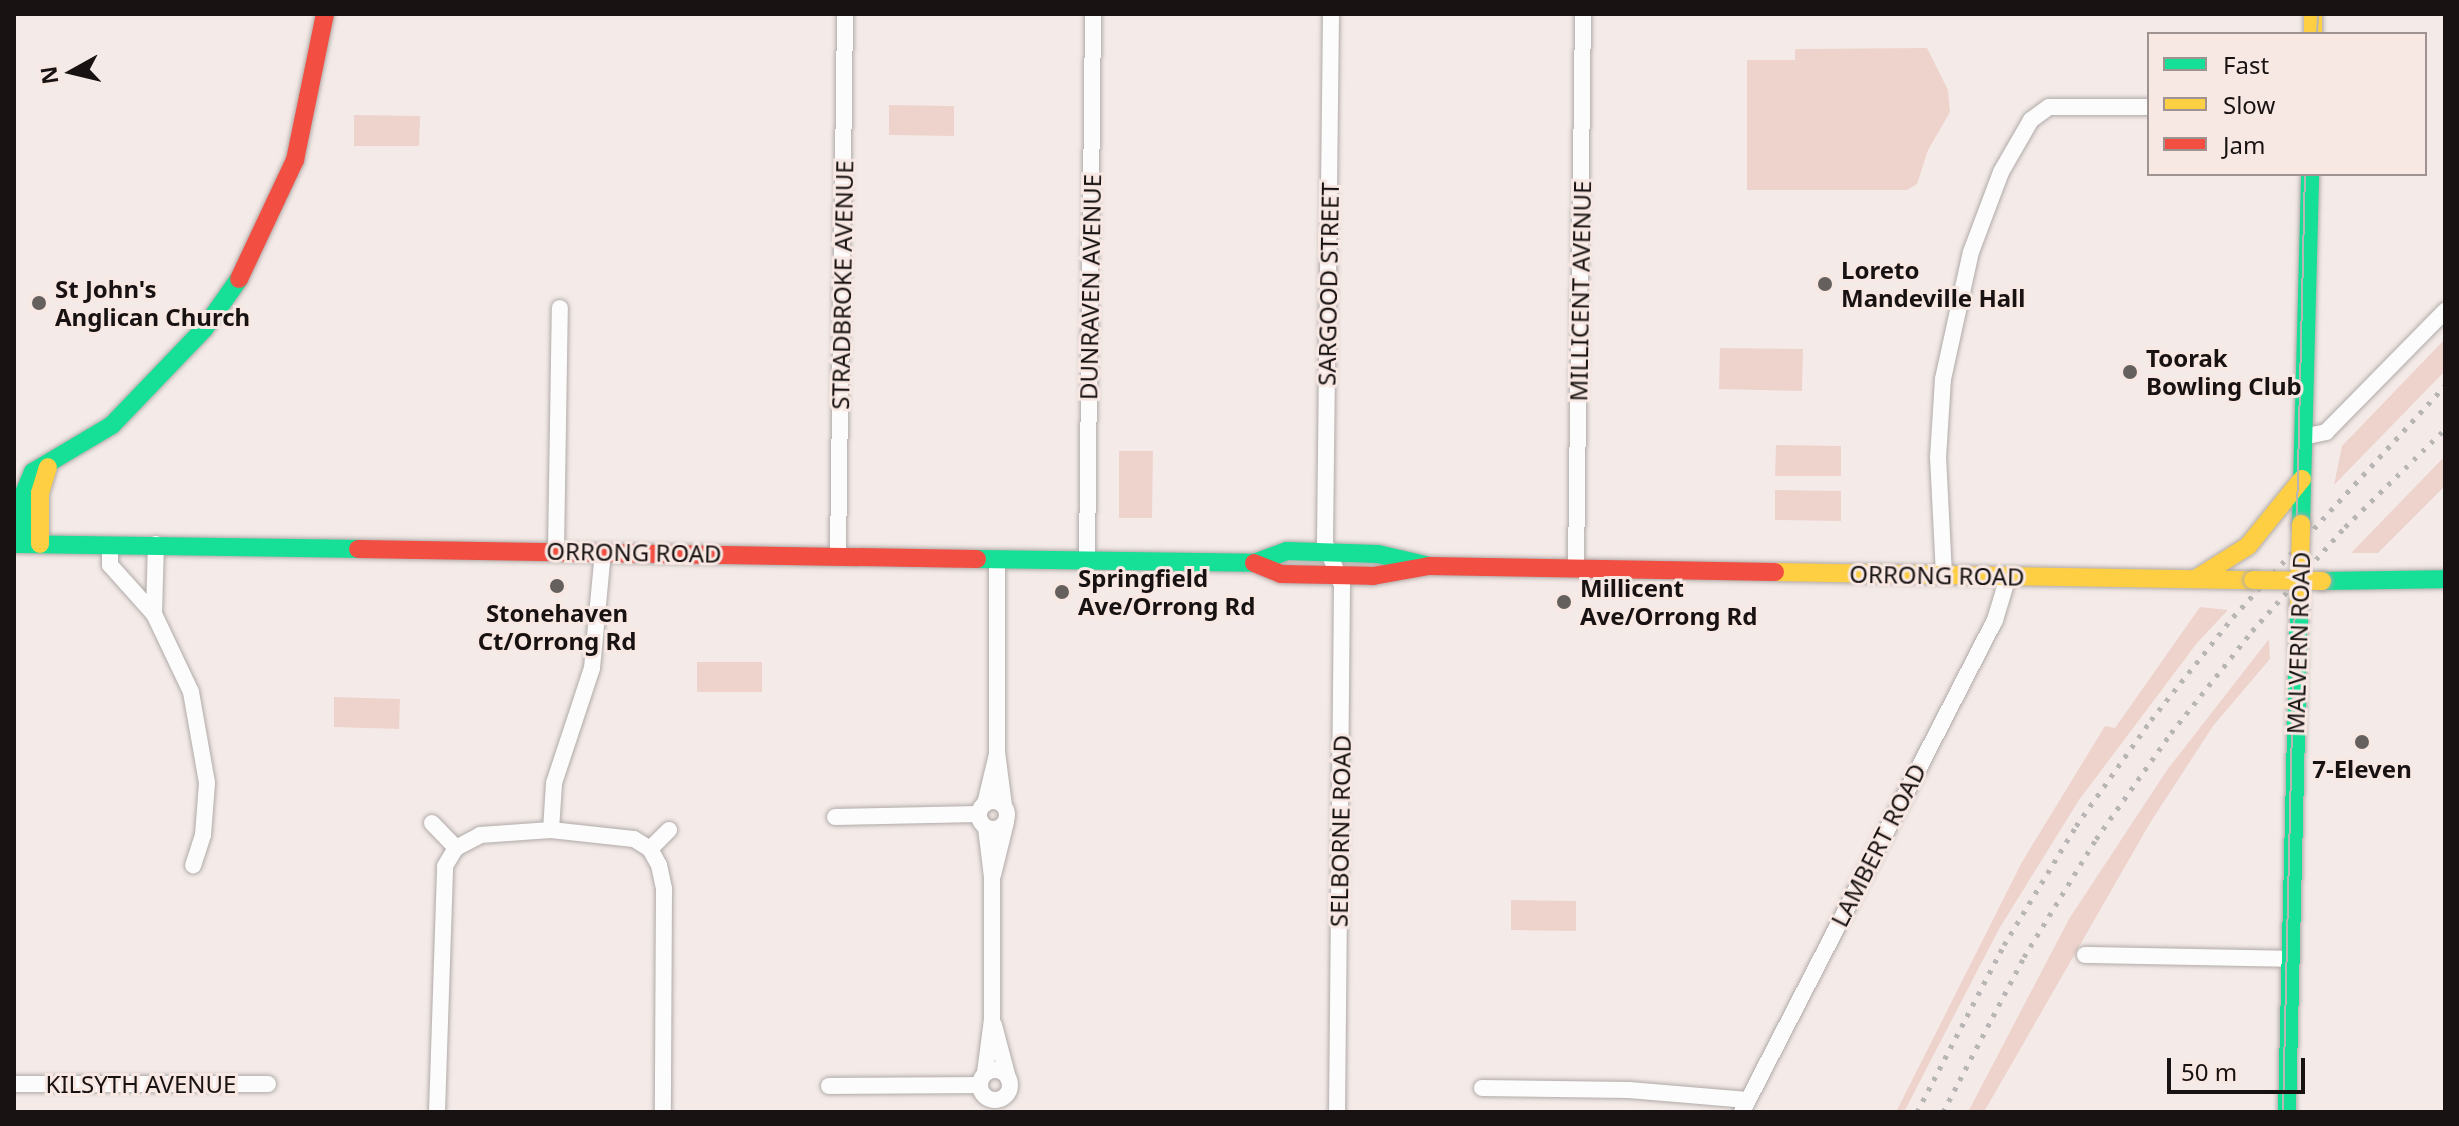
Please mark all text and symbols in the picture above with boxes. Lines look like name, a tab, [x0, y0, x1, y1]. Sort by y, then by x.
north arrow	[32, 32, 112, 112]
legend	[2147, 32, 2427, 176]
text: Fast	[2223, 48, 2269, 81]
text: N	[32, 64, 64, 86]
text: Slow	[2223, 88, 2275, 121]
text: Jam	[2223, 128, 2265, 161]
street label: STRADBROKE AVENUE	[825, 160, 859, 410]
street label: DUNRAVEN AVENUE	[1074, 174, 1106, 400]
street label: MILLICENT AVENUE	[1564, 180, 1596, 402]
street label: SARGOOD STREET	[1312, 182, 1344, 386]
place label: Loreto Mandeville Hall	[1841, 256, 2025, 312]
place label: St John's Anglican Church	[55, 275, 250, 331]
marker: Loreto Mandeville Hall	[1816, 275, 1834, 293]
marker: St John's Anglican Church	[30, 294, 48, 312]
place label: Toorak Bowling Club	[2146, 344, 2302, 400]
marker: Toorak Bowling Club	[2121, 363, 2139, 381]
street label: ORRONG ROAD	[546, 536, 722, 568]
street label: MALVERN ROAD	[2280, 551, 2316, 735]
street label: ORRONG ROAD	[1849, 559, 2025, 591]
place label: Springfield Ave/Orrong Rd	[1078, 564, 1255, 620]
place label: Millicent Ave/Orrong Rd	[1580, 574, 1757, 630]
marker: Stonehaven Ct/Orrong Rd	[548, 577, 566, 595]
marker: Springfield Ave/Orrong Rd	[1053, 583, 1071, 601]
marker: Millicent Ave/Orrong Rd	[1555, 593, 1573, 611]
place label: Stonehaven Ct/Orrong Rd	[478, 599, 636, 655]
marker: 7-Eleven	[2353, 733, 2371, 751]
street label: SELBORNE ROAD	[1324, 735, 1356, 927]
place label: 7-Eleven	[2312, 755, 2412, 783]
street label: LAMBERT ROAD	[1824, 759, 1932, 931]
scale bar	[2171, 1042, 2309, 1092]
text: 50 m	[2181, 1055, 2237, 1088]
street label: KILSYTH AVENUE	[46, 1070, 236, 1098]

